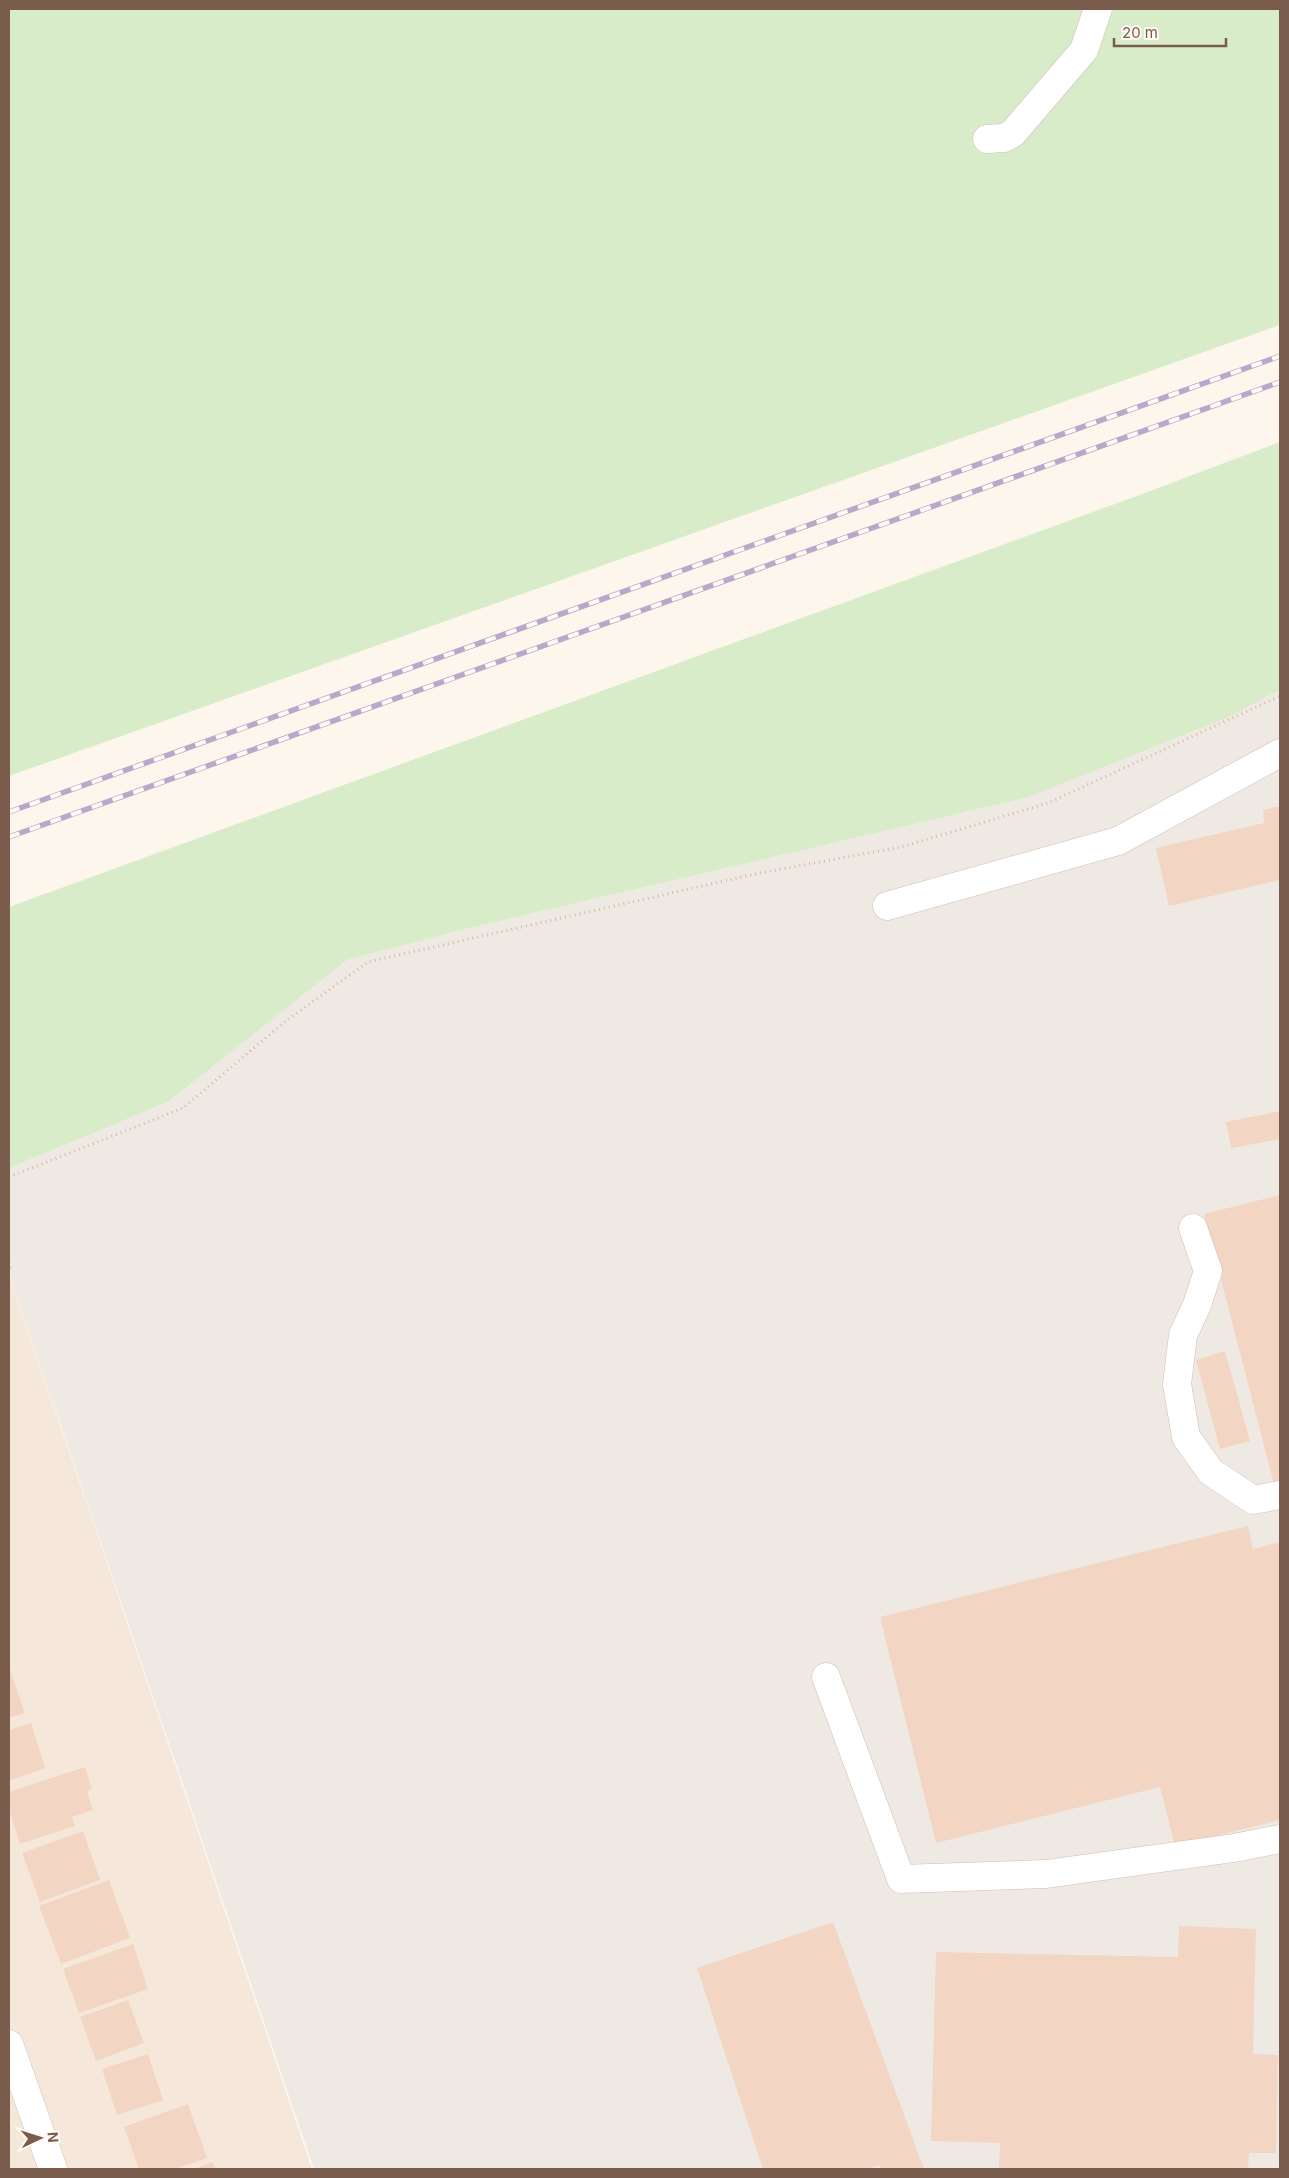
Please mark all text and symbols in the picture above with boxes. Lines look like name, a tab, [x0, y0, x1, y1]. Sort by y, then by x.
scale bar	[1114, 15, 1226, 47]
text: 20 m	[1122, 23, 1158, 42]
north arrow	[15, 2113, 65, 2163]
text: N	[45, 2131, 62, 2143]

